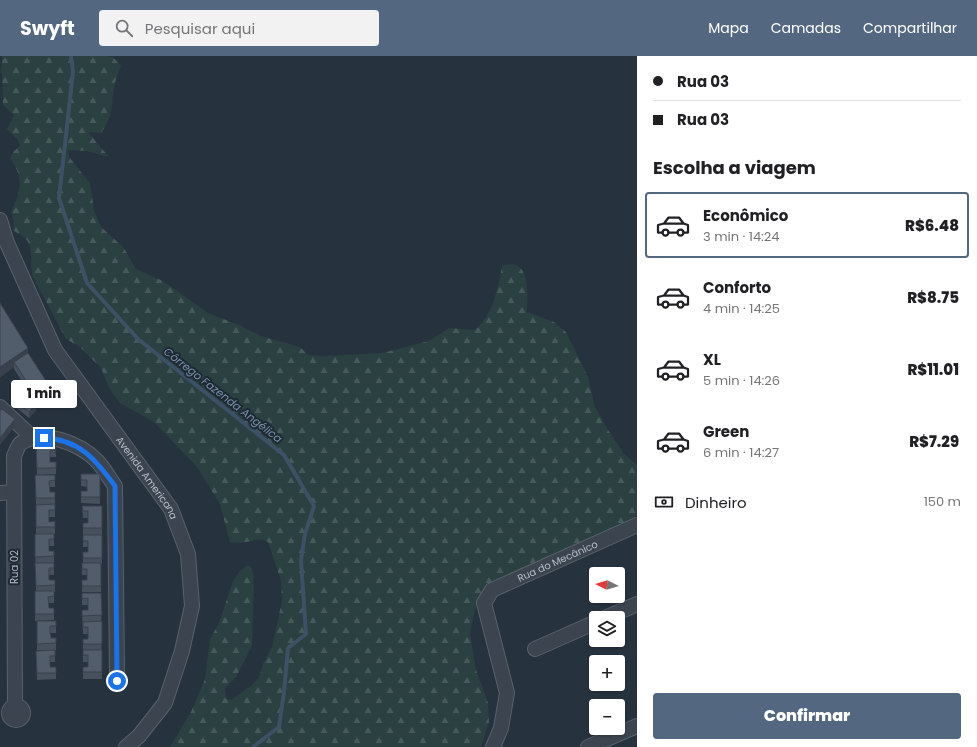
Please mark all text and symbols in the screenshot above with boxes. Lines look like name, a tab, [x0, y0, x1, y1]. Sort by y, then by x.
search box	[99, 10, 379, 46]
text: Swyft	[20, 15, 75, 42]
icon: search	[113, 17, 135, 39]
text: Pesquisar aqui	[145, 18, 255, 39]
text: Mapa	[708, 18, 749, 38]
text: Camadas	[771, 18, 841, 38]
text: Compartilhar	[863, 18, 957, 38]
text: Rua 03	[677, 71, 729, 92]
text: Rua 03	[677, 109, 729, 130]
text: Escolha a viagem	[653, 155, 816, 180]
text: Econômico	[703, 205, 788, 226]
icon: car	[655, 207, 691, 243]
text: R$6.48	[905, 215, 959, 236]
text: 3 min · 14:24	[703, 227, 780, 246]
text: Conforto	[703, 277, 771, 298]
icon: car	[655, 279, 691, 315]
text: R$8.75	[907, 287, 959, 308]
text: 4 min · 14:25	[703, 299, 780, 318]
water label: Córrego Fazenda Angélica	[160, 344, 286, 447]
text: XL	[703, 349, 721, 370]
icon: car	[655, 351, 691, 387]
text: R$11.01	[907, 359, 959, 380]
text: 5 min · 14:26	[703, 371, 780, 390]
callout: 1 min	[11, 380, 77, 408]
text: 1 min	[27, 384, 61, 403]
text: Green	[703, 421, 749, 442]
icon: car	[655, 423, 691, 459]
route end	[35, 429, 53, 447]
text: R$7.29	[909, 431, 959, 452]
street label: Avenida Americana	[113, 433, 182, 521]
text: 6 min · 14:27	[703, 443, 779, 462]
icon: cash	[653, 491, 675, 513]
text: Dinheiro	[685, 492, 747, 513]
text: 150 m	[924, 492, 961, 511]
street label: Rua do Mecânico	[515, 536, 600, 585]
street label: Rua 02	[7, 550, 22, 584]
north arrow	[589, 567, 625, 603]
map controls	[589, 567, 625, 735]
button: layers	[589, 611, 625, 647]
button: +	[589, 655, 625, 691]
route start	[108, 672, 126, 690]
button: Confirmar	[653, 693, 961, 739]
button: −	[589, 699, 625, 735]

